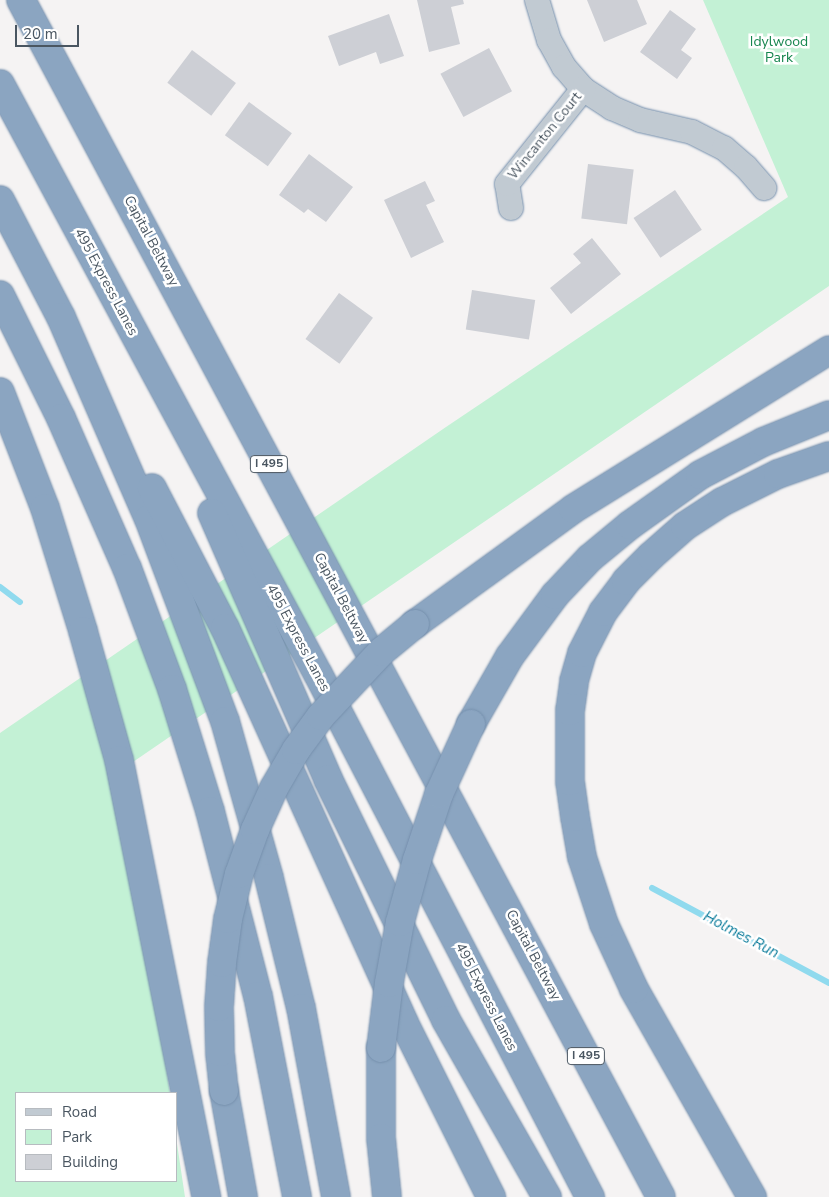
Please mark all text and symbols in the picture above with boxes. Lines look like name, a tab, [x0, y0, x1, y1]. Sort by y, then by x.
scale bar	[18, 15, 81, 47]
text: 20 m	[23, 24, 58, 44]
park label: Idylwood Park	[750, 34, 808, 66]
street label: Wincanton Court	[505, 89, 585, 183]
street label: Capital Beltway	[120, 193, 182, 289]
street label: 495 Express Lanes	[71, 225, 141, 339]
road number: I 495	[249, 454, 289, 474]
street label: Capital Beltway	[310, 550, 372, 646]
street label: 495 Express Lanes	[263, 581, 333, 695]
street label: Capital Beltway	[502, 907, 564, 1003]
water label: Holmes Run	[700, 908, 782, 962]
street label: 495 Express Lanes	[451, 940, 521, 1054]
road number: I 495	[566, 1046, 606, 1066]
legend	[15, 1092, 178, 1182]
text: Road	[62, 1102, 97, 1122]
text: Park	[62, 1127, 92, 1147]
text: Building	[62, 1152, 118, 1172]

